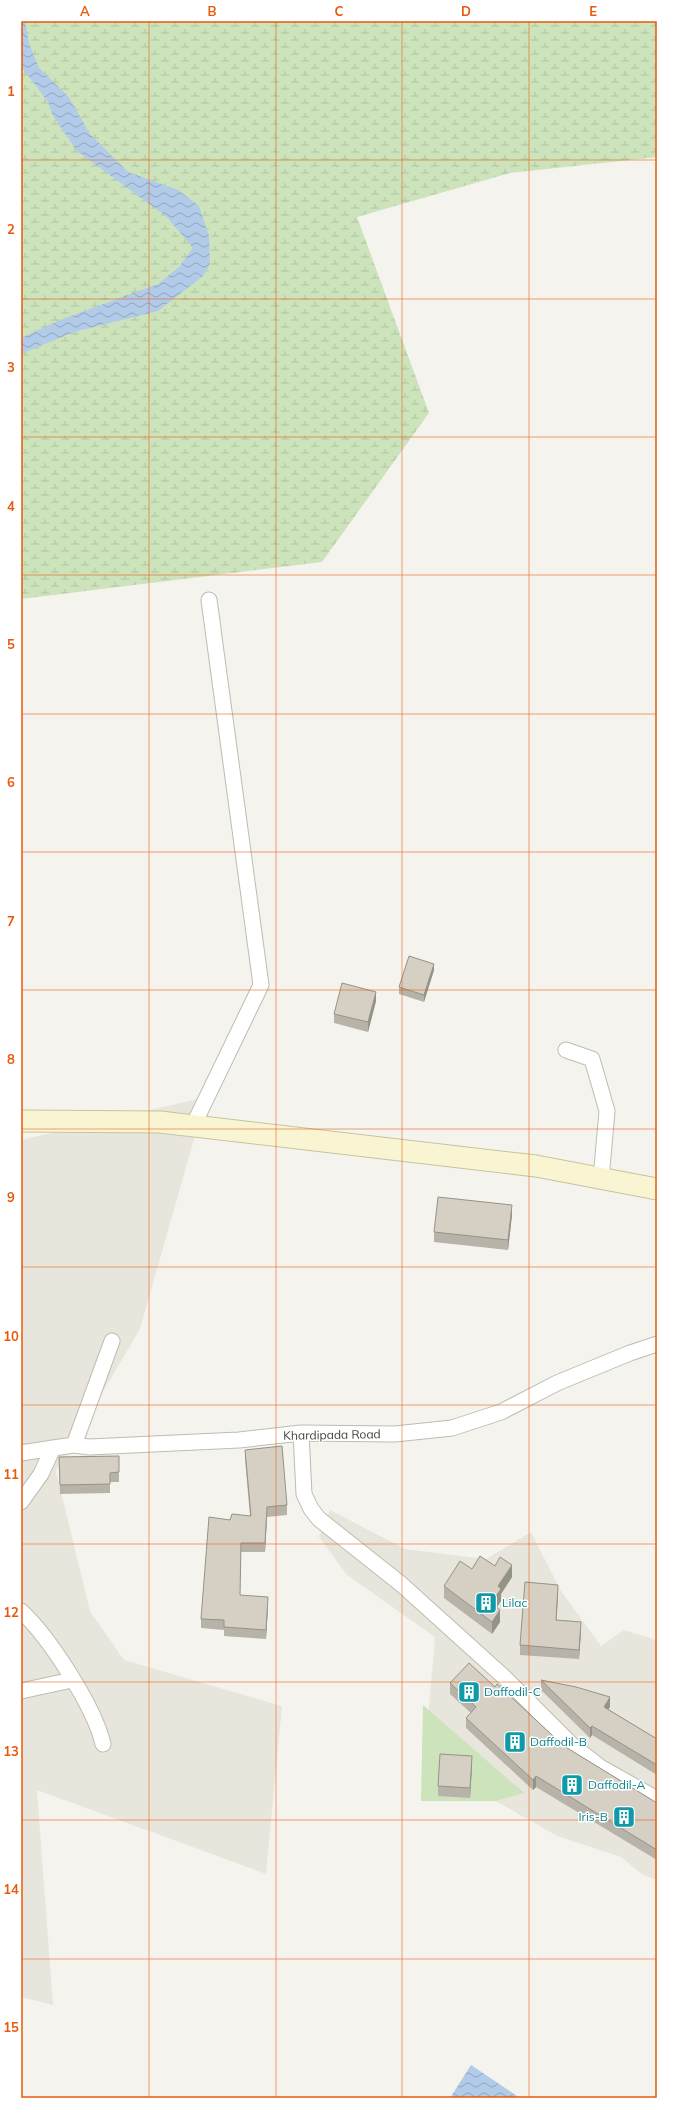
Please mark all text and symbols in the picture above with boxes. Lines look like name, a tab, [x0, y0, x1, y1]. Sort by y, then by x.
text: A	[80, 3, 90, 19]
text: B	[208, 3, 217, 19]
text: C	[335, 3, 344, 19]
text: D	[461, 3, 471, 19]
text: E	[589, 3, 597, 19]
text: 1	[7, 83, 15, 99]
text: 2	[7, 221, 15, 237]
text: 3	[7, 359, 15, 375]
text: 4	[7, 498, 15, 514]
text: 5	[7, 636, 15, 652]
text: 6	[7, 774, 15, 790]
text: 7	[7, 913, 15, 929]
text: 8	[7, 1051, 15, 1067]
text: 9	[7, 1189, 15, 1205]
text: 10	[3, 1328, 19, 1344]
street label: Khardipada Road	[283, 1426, 381, 1443]
text: 11	[3, 1466, 19, 1482]
building icon: Lilac	[473, 1590, 499, 1616]
place label: Lilac	[502, 1595, 527, 1610]
text: 12	[3, 1604, 19, 1620]
building icon: Daffodil-C	[456, 1679, 482, 1705]
place label: Daffodil-C	[484, 1684, 541, 1699]
building icon: Daffodil-B	[502, 1729, 528, 1755]
place label: Daffodil-B	[530, 1734, 587, 1749]
text: 13	[3, 1743, 19, 1759]
building icon: Daffodil-A	[559, 1772, 585, 1798]
place label: Daffodil-A	[588, 1777, 646, 1792]
building icon: Iris-B	[611, 1804, 637, 1830]
place label: Iris-B	[578, 1809, 608, 1824]
text: 14	[3, 1881, 19, 1897]
text: 15	[3, 2019, 19, 2035]

